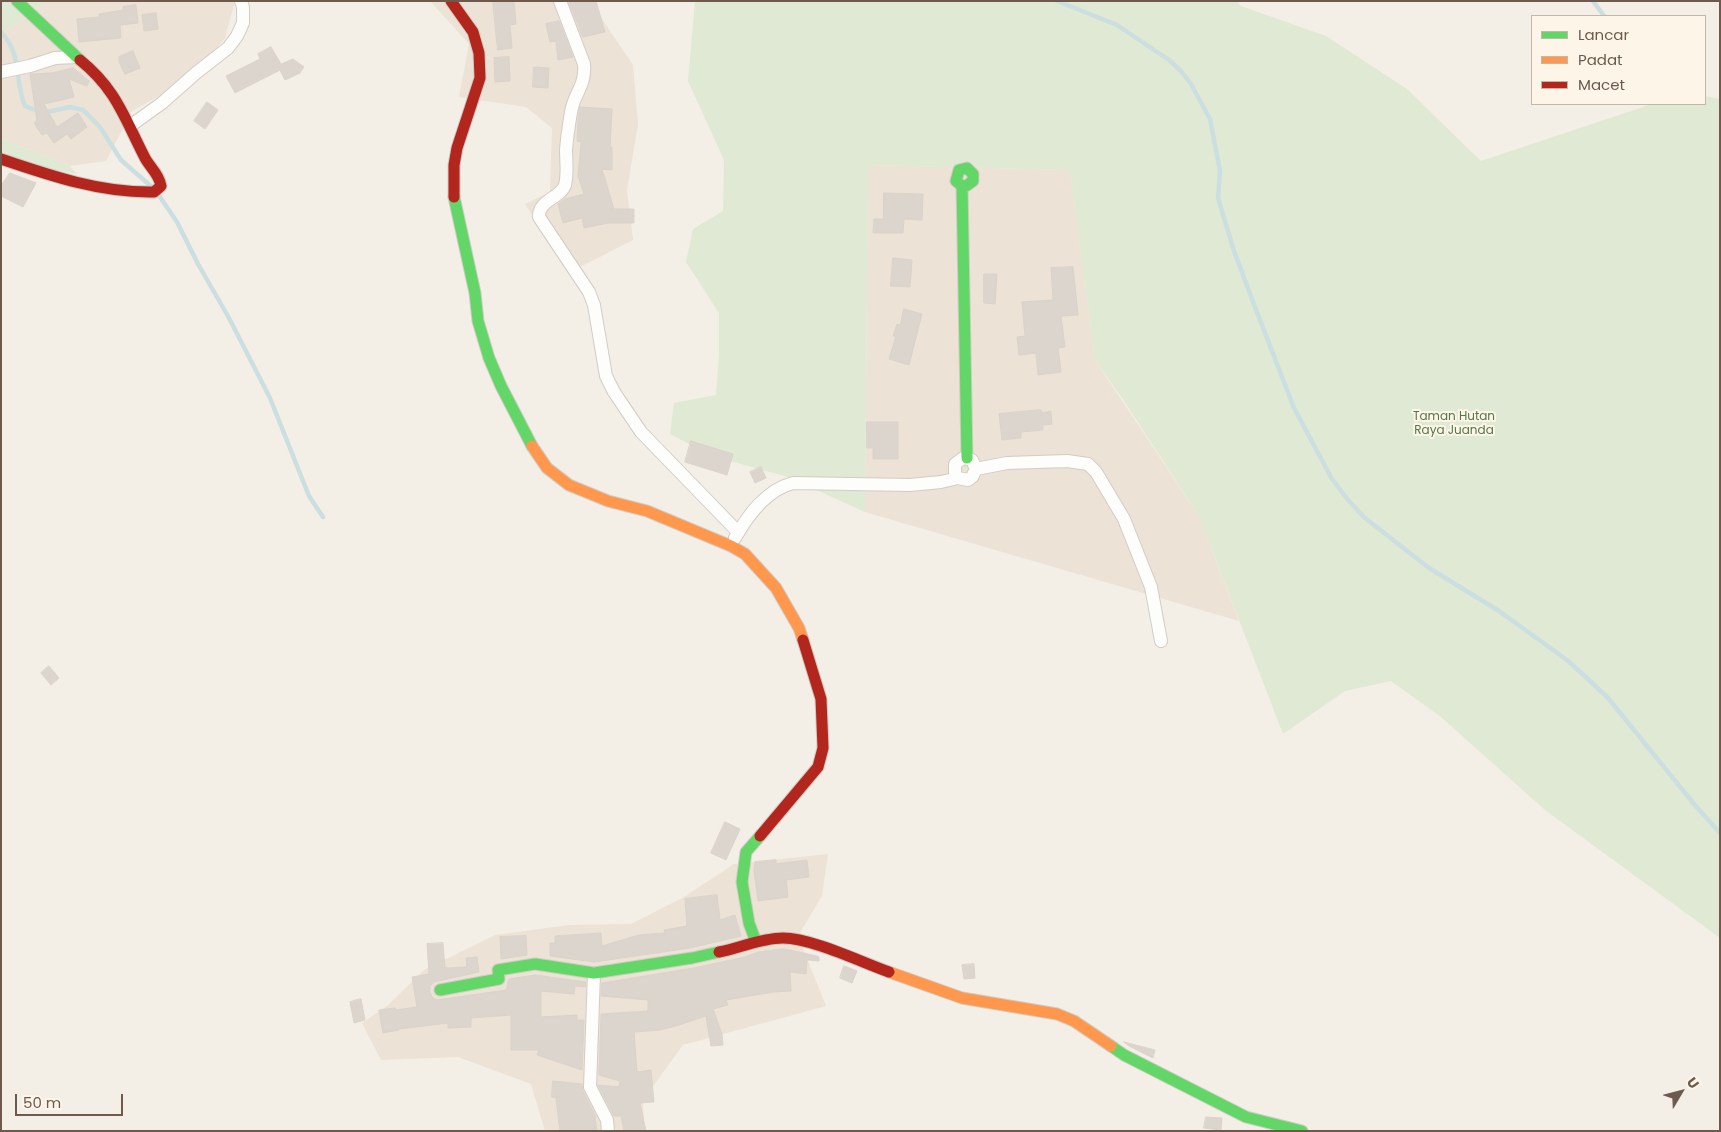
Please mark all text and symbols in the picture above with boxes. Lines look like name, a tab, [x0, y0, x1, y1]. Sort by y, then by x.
legend	[1531, 15, 1706, 105]
text: Lancar	[1578, 24, 1629, 45]
text: Padat	[1578, 49, 1623, 70]
text: Macet	[1578, 74, 1625, 95]
park label: Taman Hutan Raya Juanda	[1413, 410, 1495, 438]
north arrow	[1656, 1067, 1706, 1117]
text: U	[1682, 1073, 1704, 1093]
scale bar	[18, 1084, 125, 1116]
text: 50 m	[23, 1092, 61, 1113]

